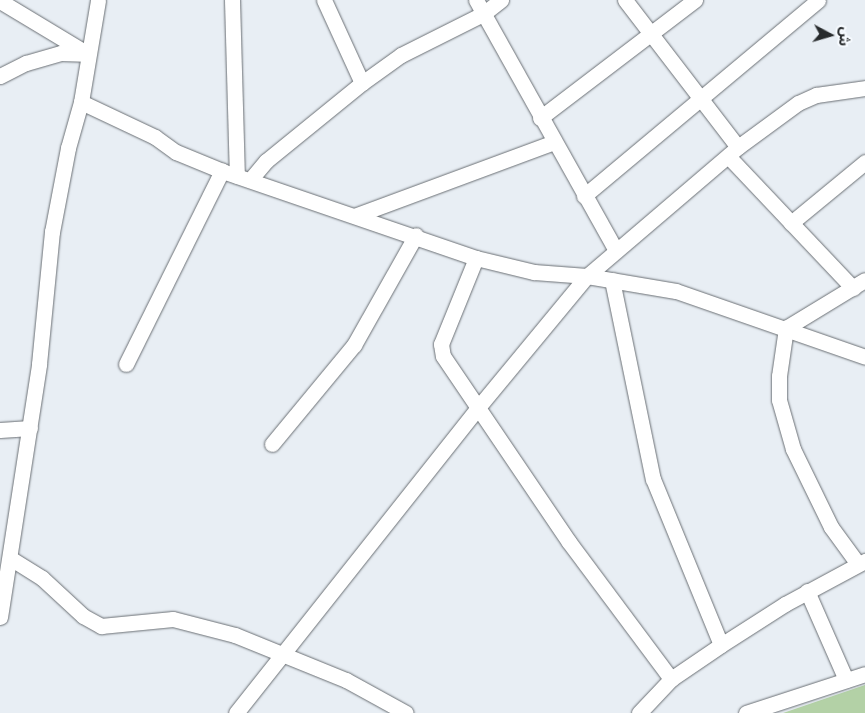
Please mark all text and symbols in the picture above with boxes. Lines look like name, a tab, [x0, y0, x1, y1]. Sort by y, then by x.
north arrow	[805, 10, 855, 60]
text: ش	[836, 26, 854, 47]

